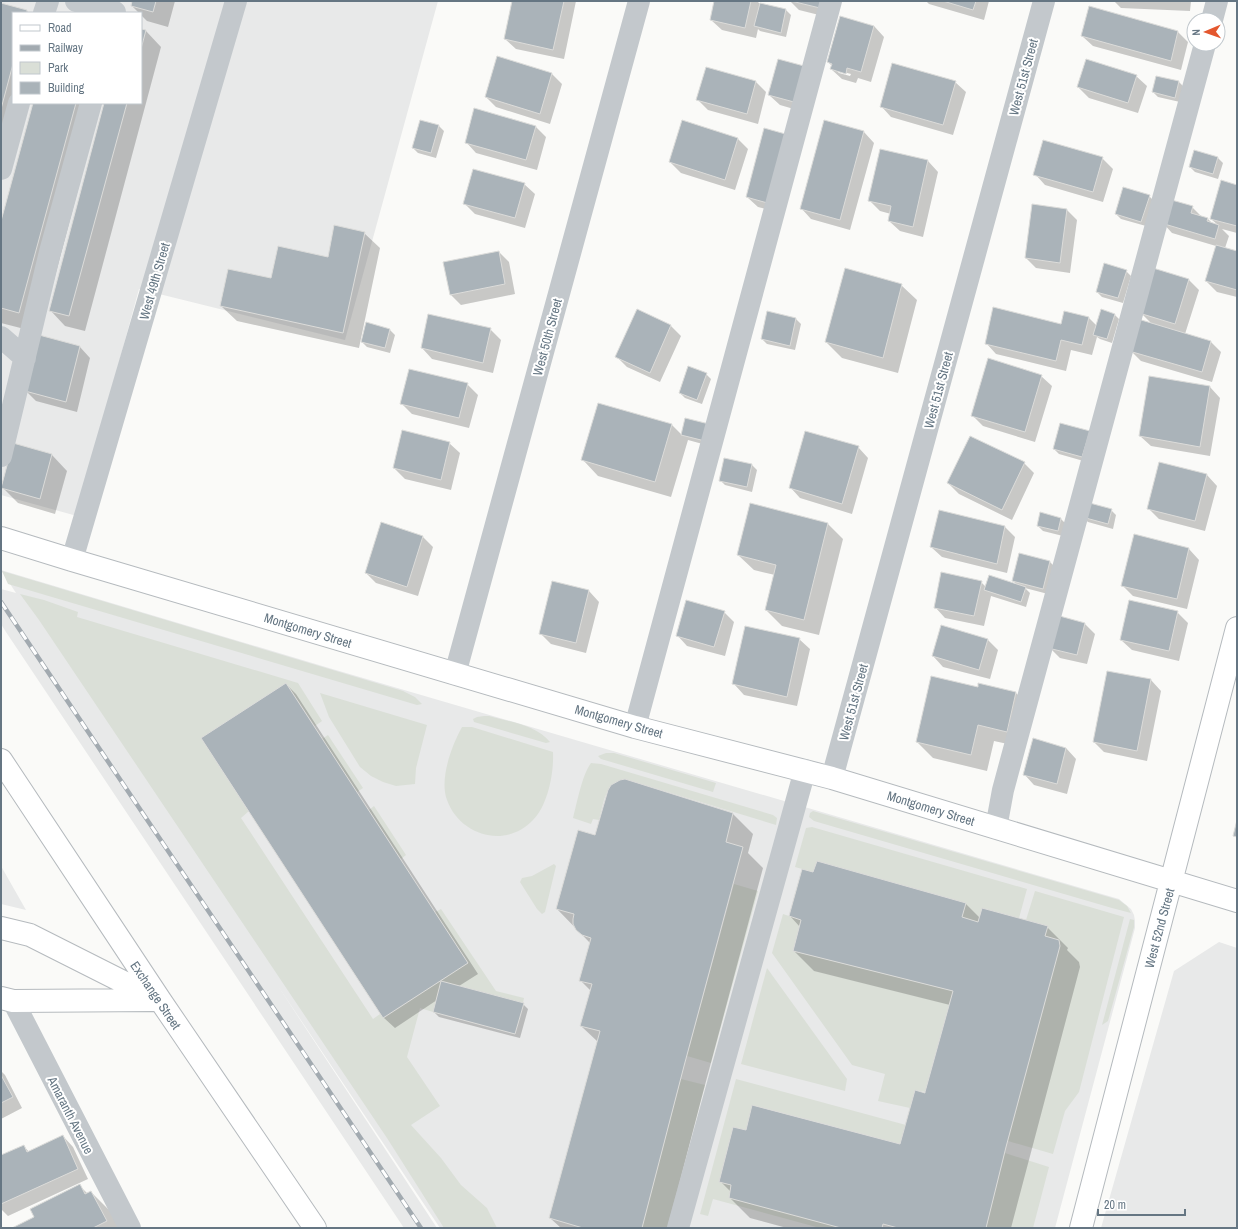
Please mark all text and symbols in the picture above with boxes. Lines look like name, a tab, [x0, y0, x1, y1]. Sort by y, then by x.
legend	[12, 12, 142, 104]
north arrow	[1186, 12, 1226, 52]
text: Road	[48, 20, 72, 36]
text: N	[1189, 29, 1203, 36]
street label: West 51st Street	[1005, 37, 1042, 117]
text: Railway	[48, 40, 83, 56]
text: Park	[48, 60, 68, 76]
text: Building	[48, 80, 85, 96]
street label: West 49th Street	[135, 241, 174, 322]
street label: West 50th Street	[529, 297, 566, 378]
street label: West 51st Street	[920, 350, 957, 430]
street label: Montgomery Street	[262, 609, 354, 652]
street label: West 51st Street	[835, 662, 872, 742]
street label: Montgomery Street	[573, 701, 665, 742]
street label: Montgomery Street	[885, 787, 977, 830]
street label: West 52nd Street	[1141, 886, 1178, 970]
street label: Exchange Street	[126, 958, 185, 1033]
street label: Amaranth Avenue	[43, 1073, 97, 1157]
scale bar	[1098, 1191, 1185, 1217]
text: 20 m	[1104, 1197, 1126, 1213]

